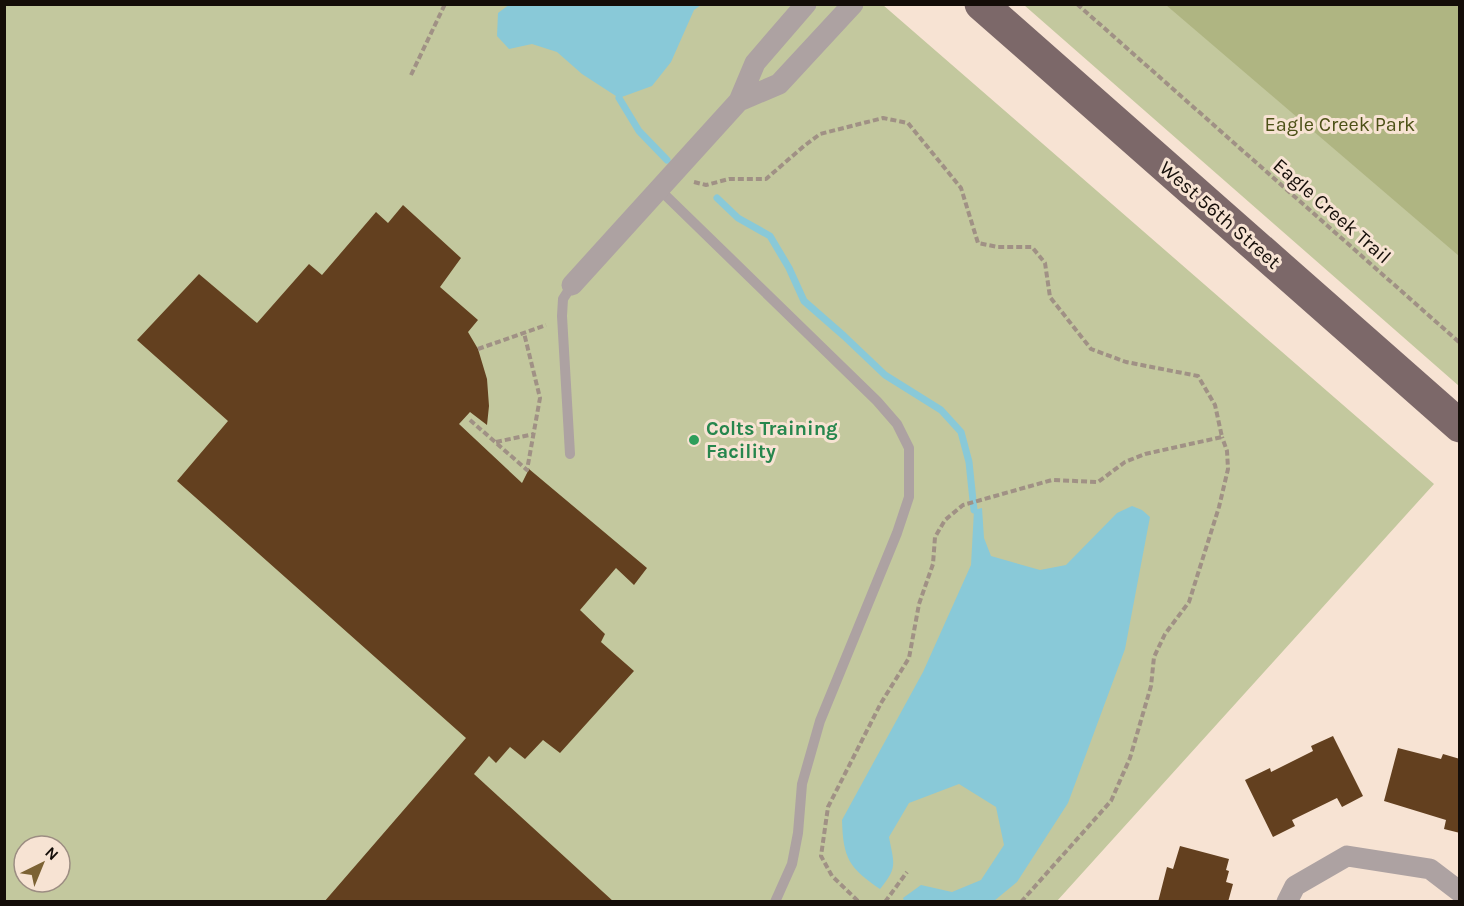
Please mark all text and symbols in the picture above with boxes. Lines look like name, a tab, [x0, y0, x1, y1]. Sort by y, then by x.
park label: Eagle Creek Park	[1265, 113, 1415, 136]
street label: Eagle Creek Trail	[1268, 154, 1396, 268]
street label: West 56th Street	[1155, 156, 1285, 274]
place label: Colts Training Facility	[706, 417, 838, 463]
marker: Colts Training Facility	[687, 433, 701, 447]
north arrow	[12, 834, 72, 894]
text: N	[41, 843, 63, 864]

